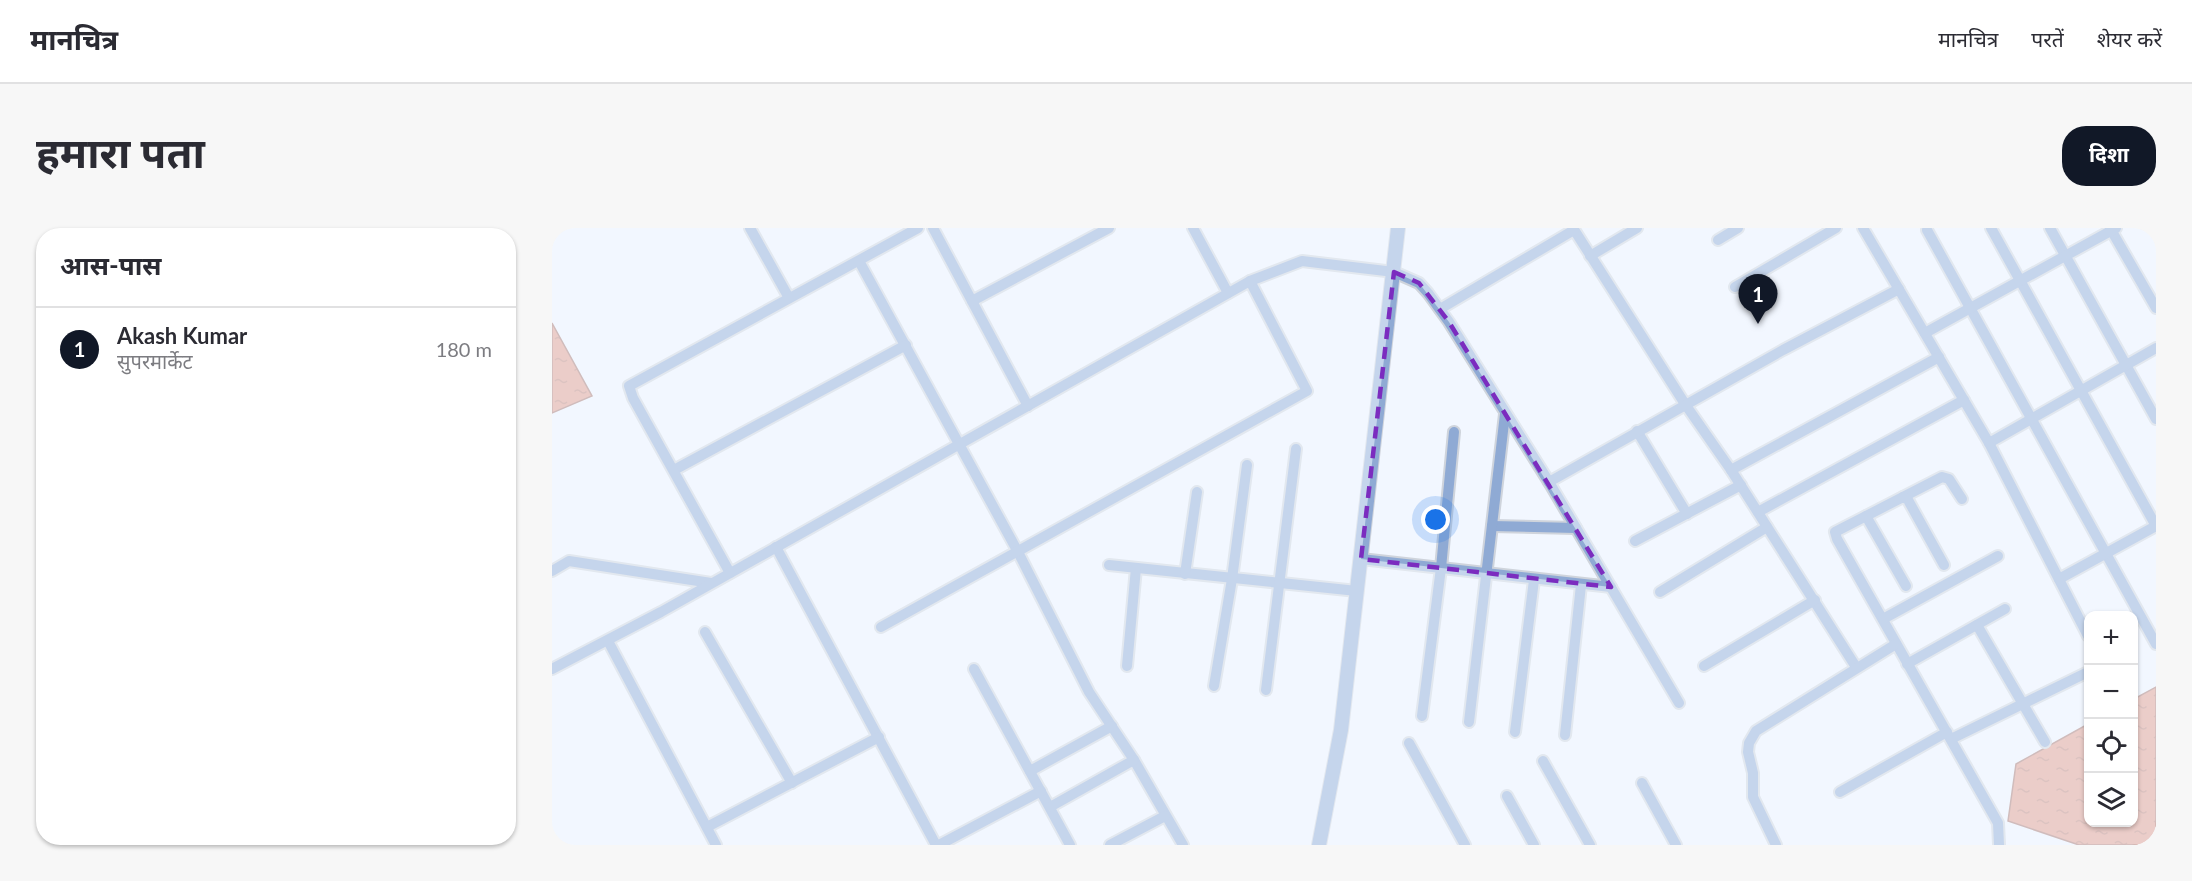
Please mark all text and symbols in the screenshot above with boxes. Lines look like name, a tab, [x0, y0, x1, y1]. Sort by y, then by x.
text: मानचित्र	[30, 22, 118, 56]
text: मानचित्र	[1938, 26, 1998, 51]
text: परतें	[2031, 26, 2064, 51]
text: शेयर करें	[2097, 26, 2162, 51]
button: दिशा	[2062, 126, 2156, 186]
text: हमारा पता	[36, 127, 205, 177]
text: आस-पास	[60, 249, 162, 281]
pin: 1	[1738, 274, 1778, 324]
text: Akash Kumar	[117, 322, 247, 349]
text: 1	[74, 337, 85, 361]
text: 180 m	[436, 337, 492, 361]
text: सुपरमार्केट	[117, 349, 193, 373]
your location	[1421, 505, 1450, 534]
map controls	[2084, 611, 2138, 827]
button: +	[2084, 611, 2138, 665]
button: −	[2084, 665, 2138, 719]
button: locate	[2084, 719, 2138, 773]
button: layers	[2084, 773, 2138, 827]

